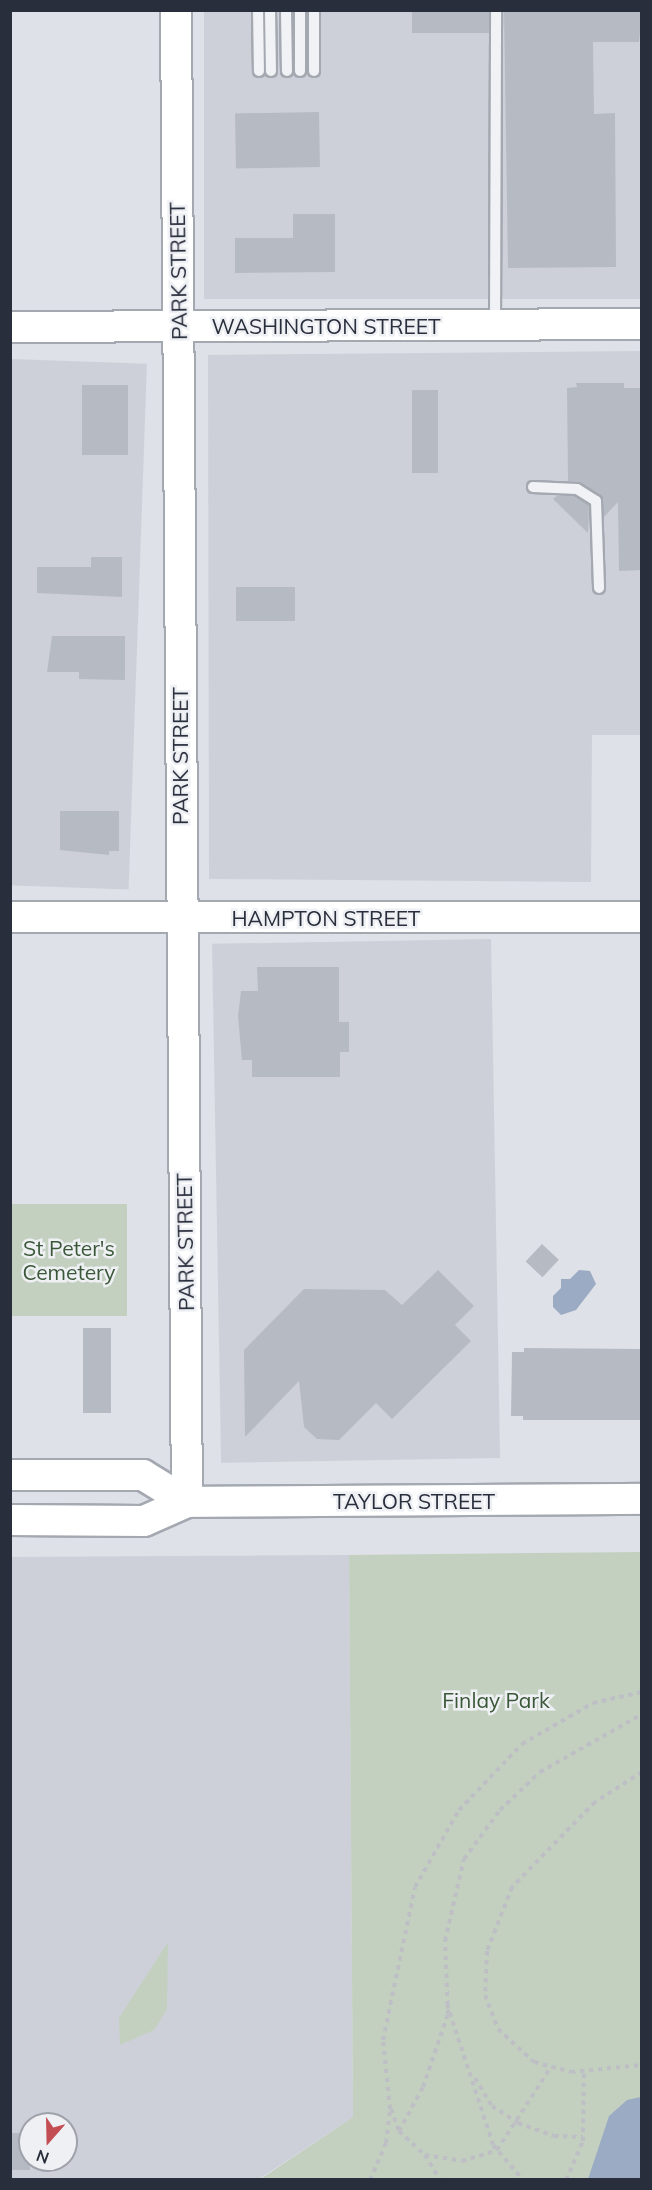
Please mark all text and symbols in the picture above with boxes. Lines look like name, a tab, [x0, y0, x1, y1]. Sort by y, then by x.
street label: PARK STREET	[164, 202, 192, 340]
street label: WASHINGTON STREET	[211, 313, 441, 339]
street label: PARK STREET	[167, 687, 193, 825]
street label: HAMPTON STREET	[231, 905, 421, 931]
street label: PARK STREET	[171, 1173, 199, 1311]
park label: St Peter's Cemetery	[23, 1235, 115, 1285]
street label: TAYLOR STREET	[333, 1488, 495, 1514]
park label: Finlay Park	[442, 1687, 550, 1713]
north arrow	[18, 2112, 78, 2172]
text: N	[33, 2146, 52, 2169]

